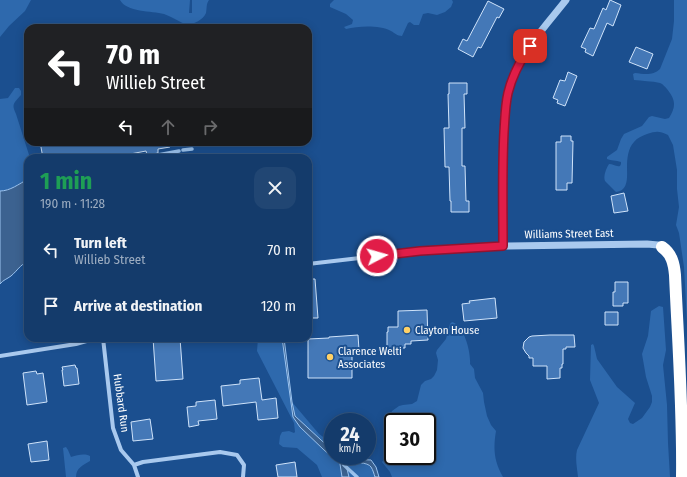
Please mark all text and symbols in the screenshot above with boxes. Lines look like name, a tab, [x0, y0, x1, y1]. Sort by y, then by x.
pin	[513, 29, 547, 63]
icon: arrive	[519, 35, 541, 57]
text: 70 m	[106, 38, 160, 71]
icon: left	[40, 40, 92, 92]
text: Willieb Street	[106, 72, 205, 94]
icon: left	[115, 116, 137, 138]
icon: ahead	[157, 116, 179, 138]
icon: right	[199, 116, 221, 138]
text: 1 min	[40, 167, 92, 195]
button: close	[254, 167, 296, 209]
text: 190 m · 11:28	[40, 196, 105, 211]
street label: Williams Street East	[524, 227, 614, 241]
text: Turn left	[74, 234, 127, 252]
position arrow	[356, 235, 398, 277]
icon: left	[40, 239, 62, 261]
text: 70 m	[267, 241, 296, 259]
text: Willieb Street	[74, 252, 146, 267]
icon: arrive	[40, 295, 62, 317]
text: Arrive at destination	[74, 297, 202, 315]
text: 120 m	[261, 297, 296, 315]
place label: Clayton House	[415, 324, 479, 337]
marker: Clayton House	[402, 325, 412, 335]
place label: Clarence Welti Associates	[338, 345, 402, 371]
marker: Clarence Welti Associates	[325, 352, 335, 362]
street label: Hubbard Run	[110, 373, 132, 433]
speed limit sign: 30	[384, 413, 436, 465]
text: 24	[340, 422, 360, 446]
text: km/h	[339, 443, 361, 455]

